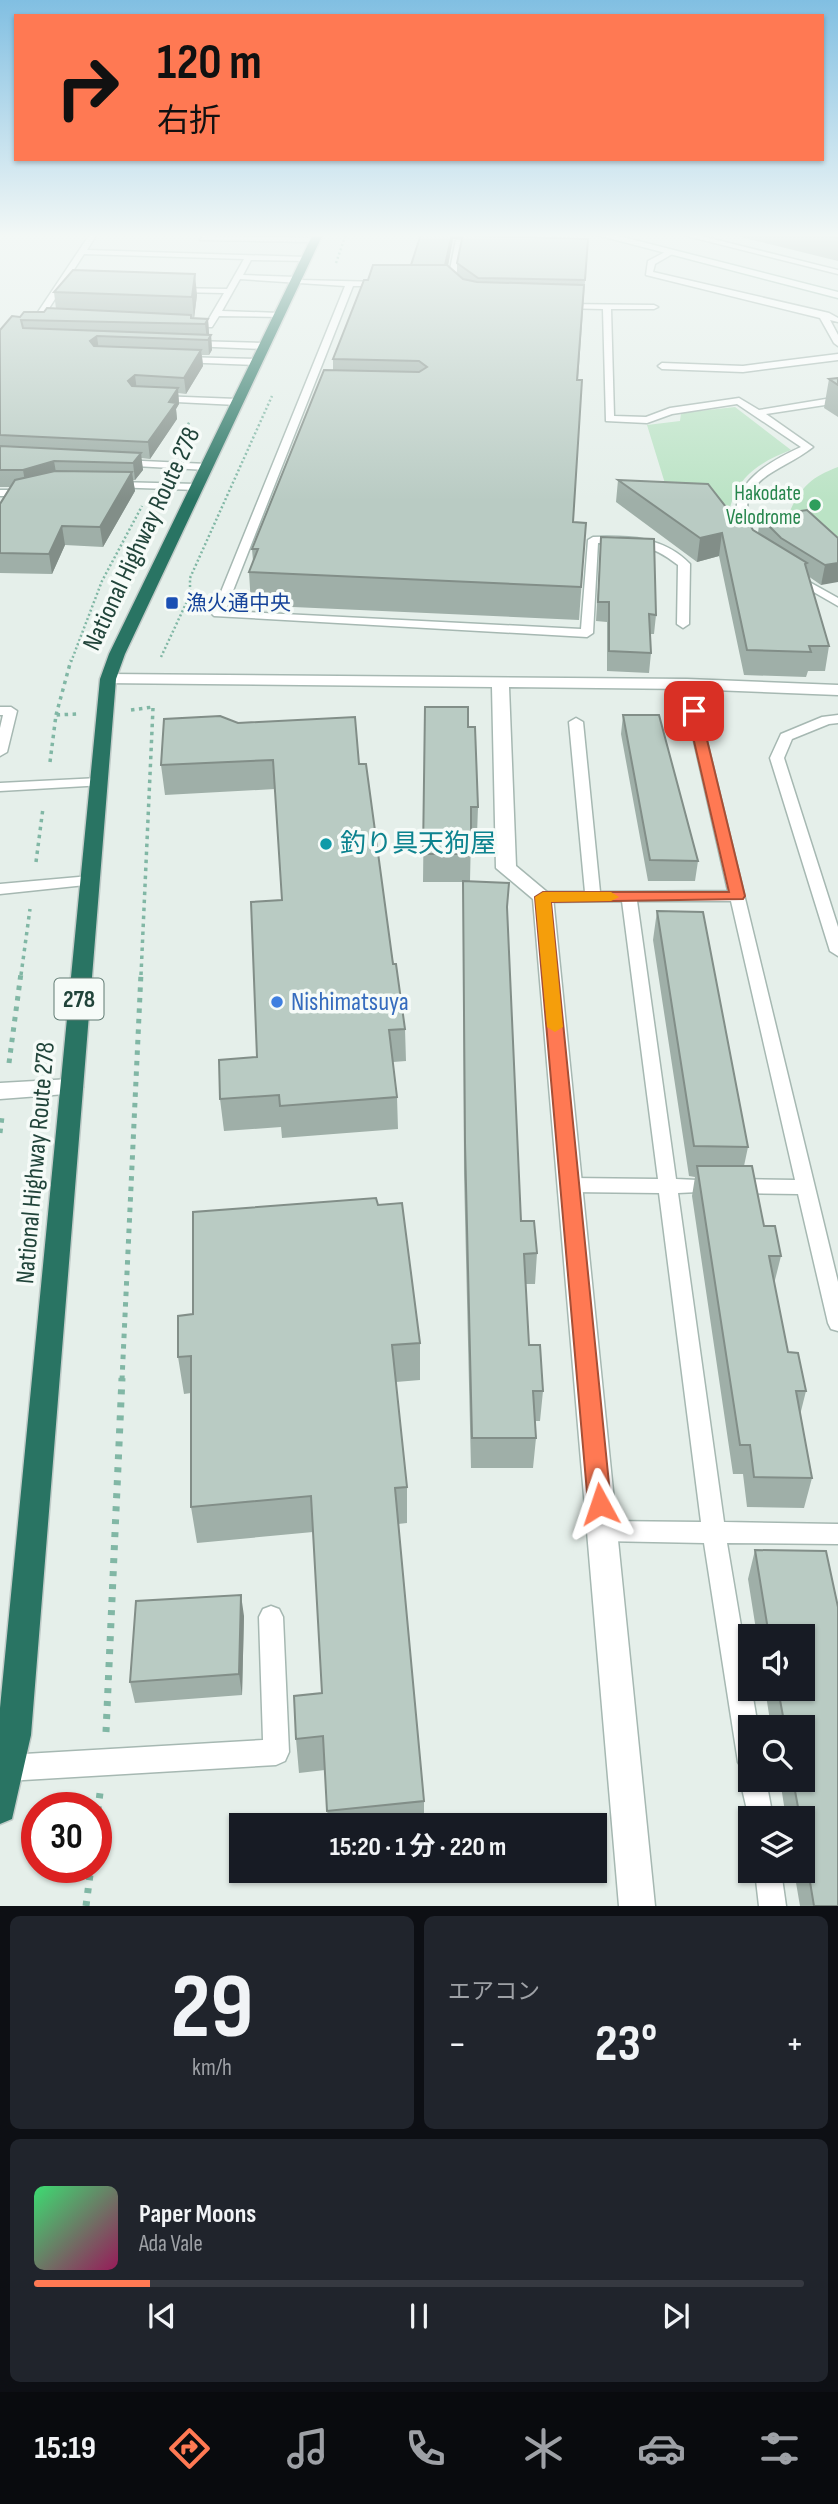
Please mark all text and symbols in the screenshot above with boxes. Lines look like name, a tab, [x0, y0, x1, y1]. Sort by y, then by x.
text: 120 m	[157, 34, 262, 93]
icon: right	[42, 42, 133, 133]
text: 右折	[157, 102, 221, 141]
street label: National Highway Route 278	[77, 422, 207, 656]
place label: Hakodate Velodrome	[726, 481, 801, 530]
marker: Hakodate Velodrome	[807, 497, 823, 513]
place label: 漁火通中央	[186, 591, 291, 616]
marker: 漁火通中央	[164, 595, 180, 611]
pin	[664, 681, 724, 741]
icon: arrive	[675, 692, 713, 730]
place label: 釣り具天狗屋	[340, 829, 496, 860]
marker: 釣り具天狗屋	[318, 836, 334, 852]
road number: 278	[55, 979, 104, 1020]
place label: Nishimatsuya	[291, 987, 409, 1018]
marker: Nishimatsuya	[269, 994, 285, 1010]
street label: National Highway Route 278	[10, 1041, 62, 1285]
position arrow	[563, 1467, 637, 1541]
map controls	[738, 1624, 815, 1883]
button: sound	[738, 1624, 815, 1701]
button: search	[738, 1715, 815, 1792]
speed limit sign: 30	[21, 1792, 112, 1883]
button: layers	[738, 1806, 815, 1883]
text: 15:20 · 1 分 · 220 m	[330, 1832, 506, 1863]
text: 29	[171, 1954, 254, 2063]
text: エアコン	[448, 1978, 540, 2006]
text: 23°	[595, 2013, 657, 2076]
text: −	[448, 2022, 467, 2067]
text: +	[785, 2022, 804, 2067]
text: km/h	[192, 2054, 232, 2082]
text: Paper Moons	[139, 2199, 256, 2230]
text: Ada Vale	[139, 2230, 203, 2258]
icon: previous	[143, 2297, 181, 2335]
icon: pause	[400, 2297, 438, 2335]
icon: next	[657, 2297, 695, 2335]
icon: directions	[165, 2424, 214, 2473]
icon: music	[283, 2424, 332, 2473]
icon: phone	[401, 2424, 450, 2473]
icon: climate	[519, 2424, 568, 2473]
icon: car	[637, 2424, 686, 2473]
icon: filters	[755, 2424, 804, 2473]
text: 15:19	[34, 2429, 96, 2468]

